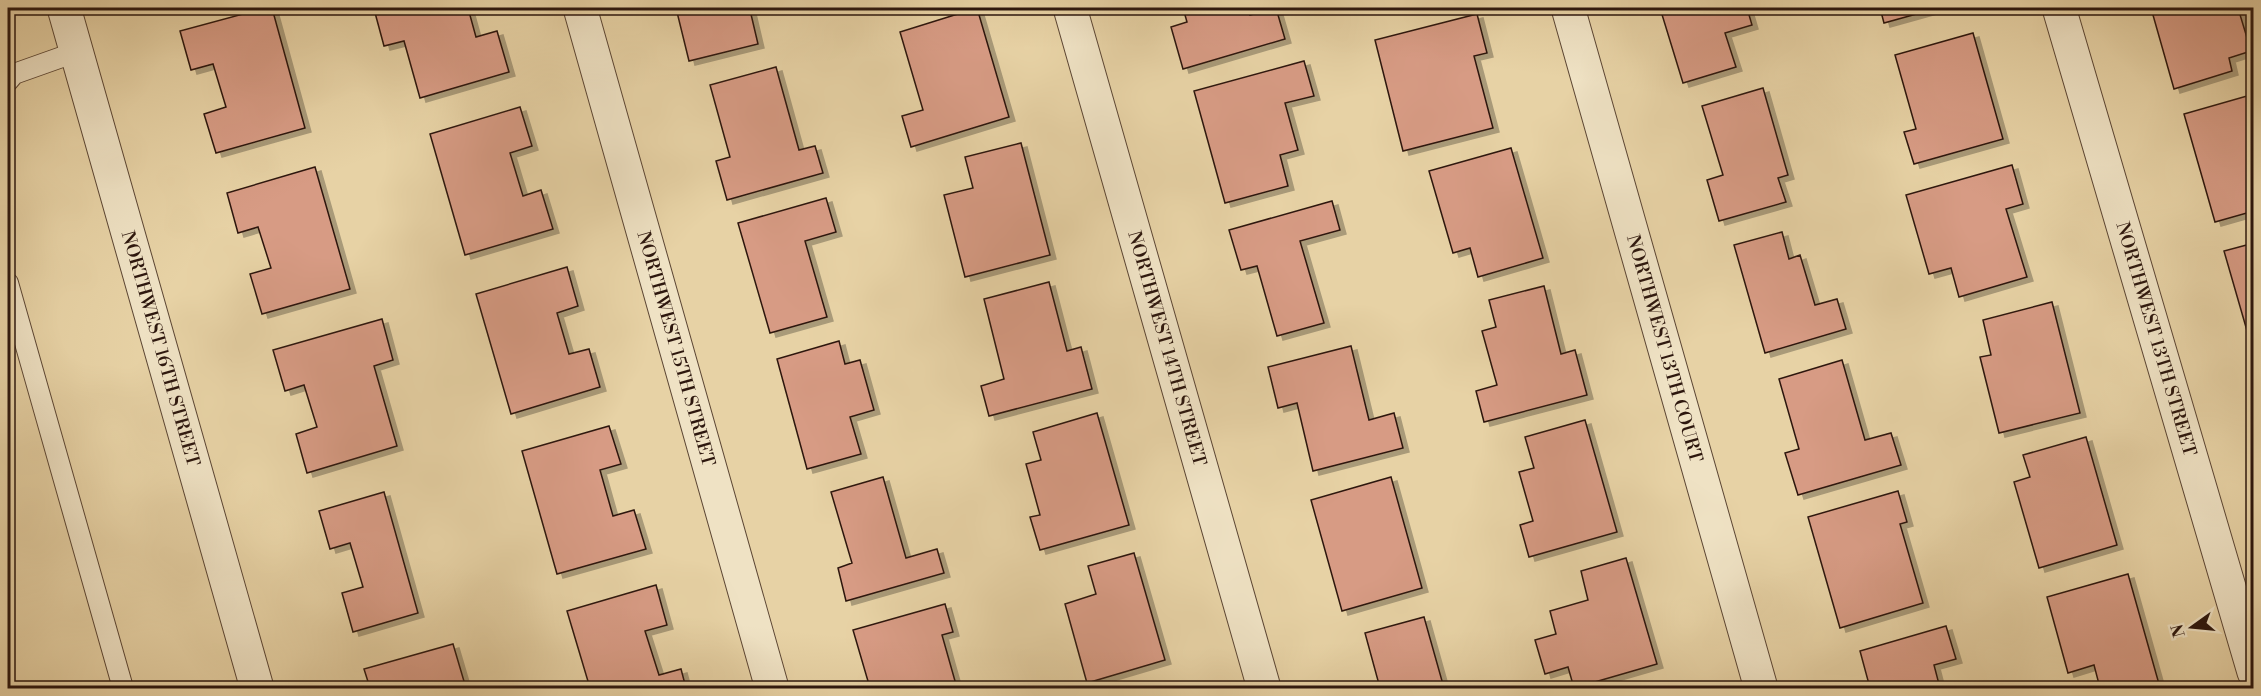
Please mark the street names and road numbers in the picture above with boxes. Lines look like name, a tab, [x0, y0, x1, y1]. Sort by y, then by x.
street label: NORTHWEST 13TH STREET	[2110, 219, 2201, 459]
street label: NORTHWEST 16TH STREET	[116, 228, 205, 469]
street label: NORTHWEST 14TH STREET	[1122, 228, 1211, 469]
street label: NORTHWEST 15TH STREET	[632, 229, 720, 469]
street label: NORTHWEST 13TH COURT	[1621, 232, 1707, 465]

